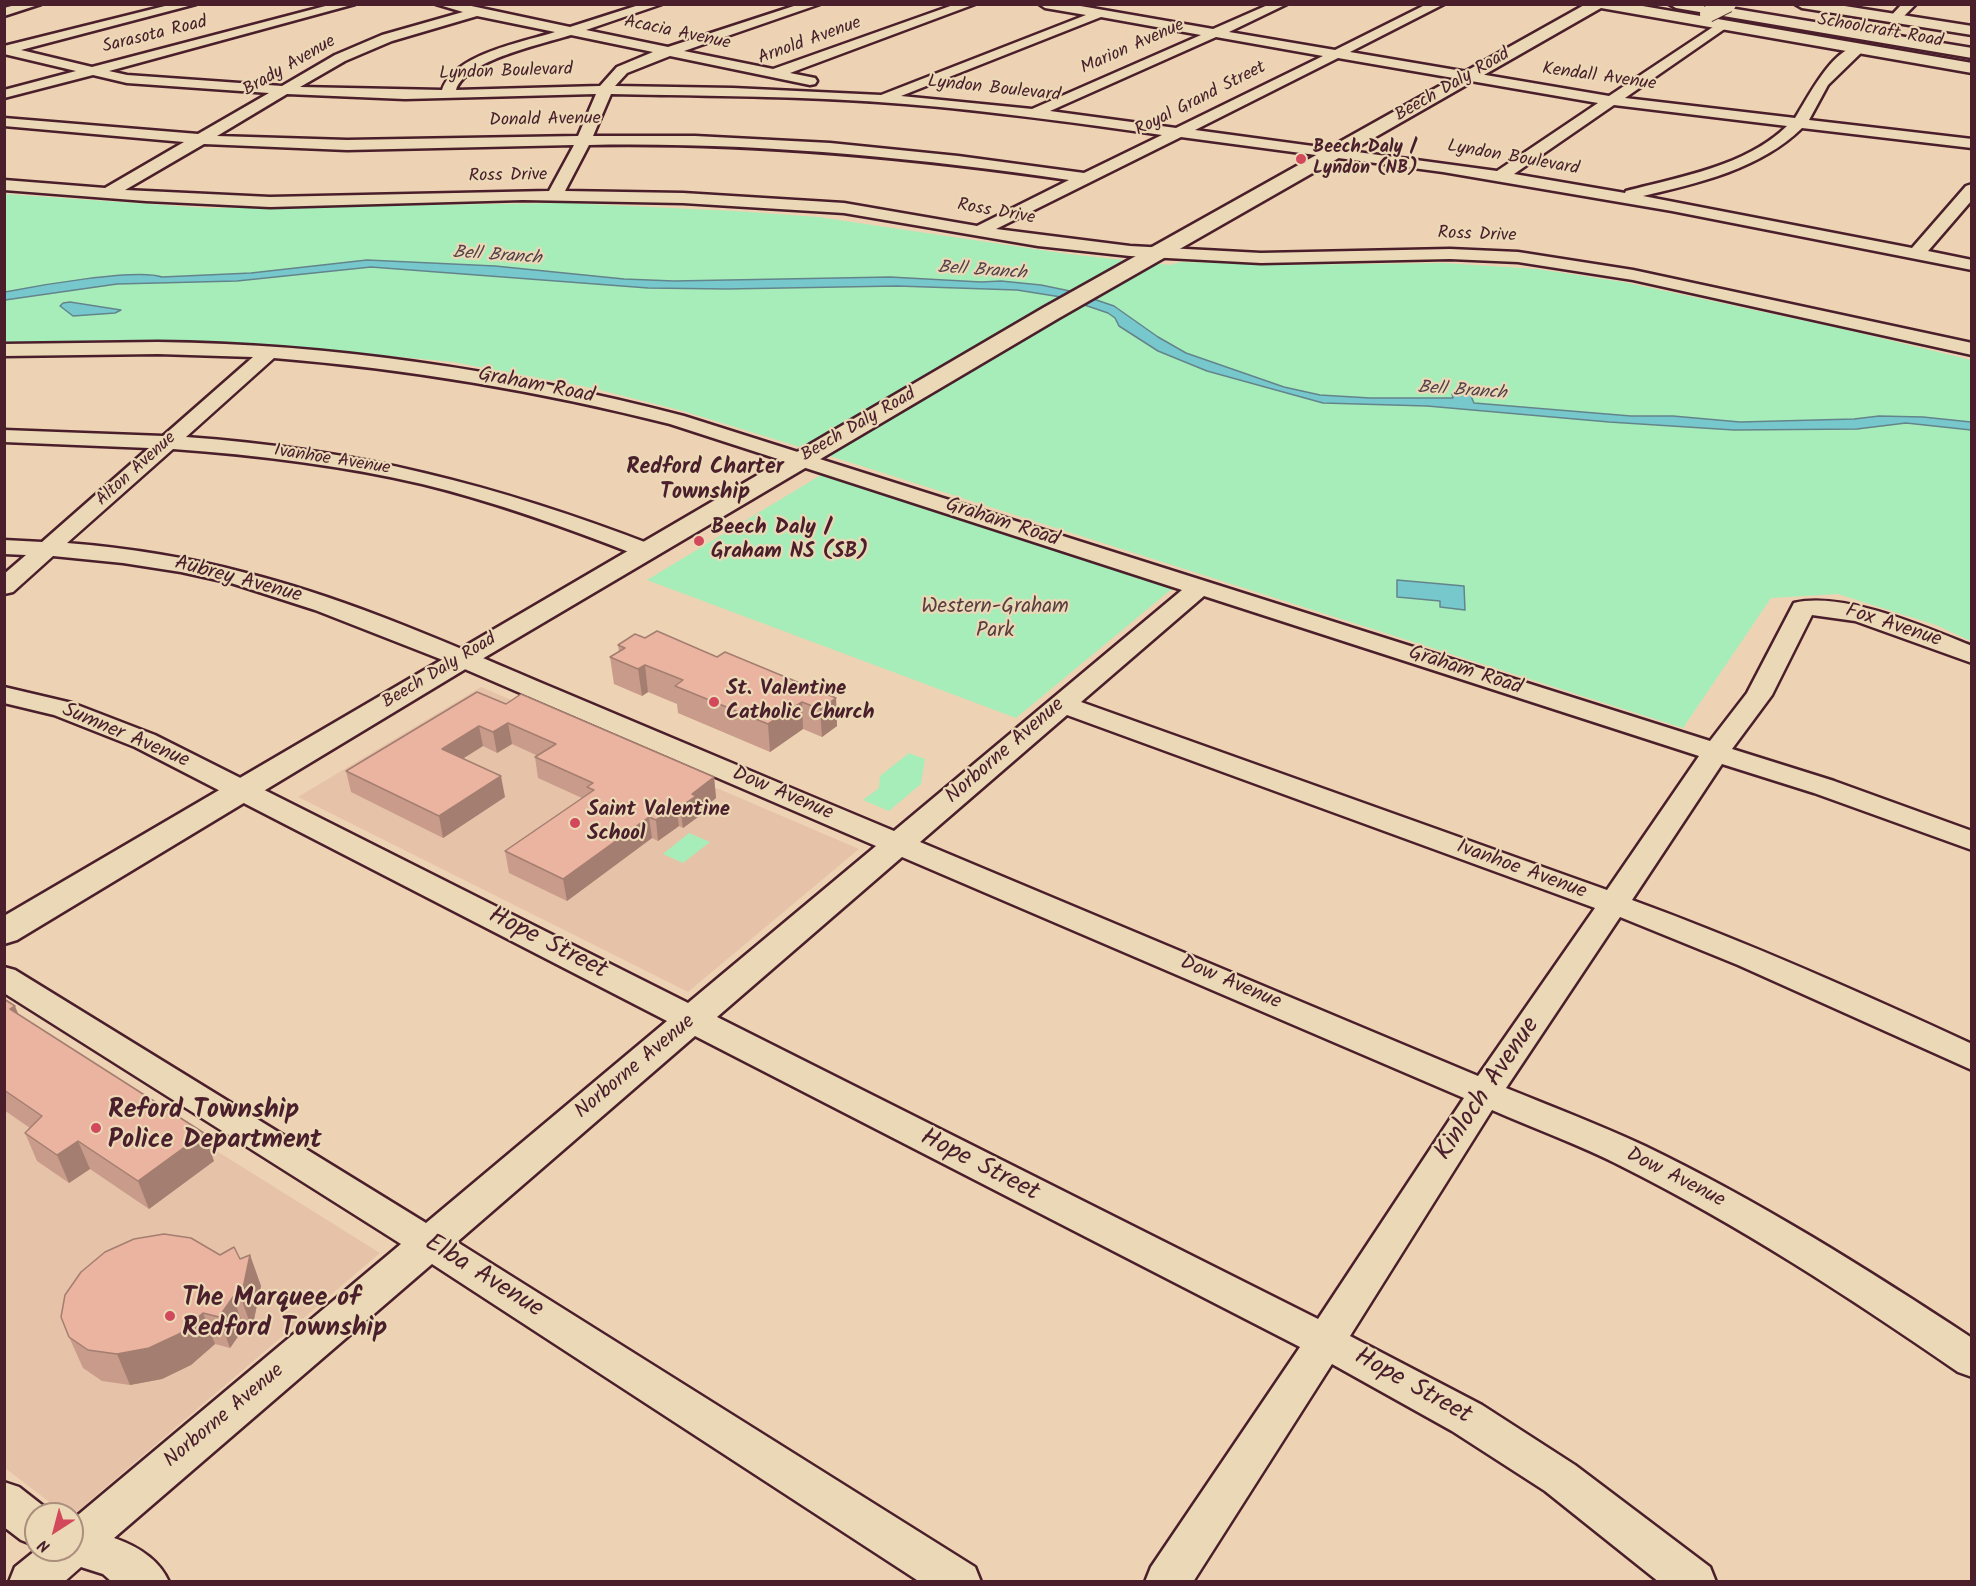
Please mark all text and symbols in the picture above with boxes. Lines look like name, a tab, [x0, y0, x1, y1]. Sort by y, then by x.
street label: Schoolcraft Road	[1815, 10, 1945, 54]
street label: Acacia Avenue	[622, 12, 732, 56]
street label: Sarasota Road	[101, 13, 209, 59]
street label: Arnold Avenue	[755, 13, 865, 71]
street label: Marion Avenue	[1078, 16, 1188, 80]
street label: Brady Avenue	[240, 32, 340, 102]
street label: Beech Daly Road	[1392, 44, 1514, 128]
street label: Royal Grand Street	[1132, 58, 1270, 142]
street label: Kendall Avenue	[1541, 59, 1657, 97]
street label: Lyndon Boulevard	[439, 60, 573, 86]
street label: Lyndon Boulevard	[926, 72, 1062, 108]
street label: Donald Avenue	[489, 109, 601, 133]
street label: Lyndon Boulevard	[1445, 137, 1581, 181]
place label: Beech Daly / Lyndon (NB)	[1313, 138, 1418, 180]
marker: Beech Daly / Lyndon (NB)	[1294, 152, 1308, 166]
street label: Ross Drive	[468, 166, 548, 188]
street label: Ross Drive	[955, 196, 1037, 230]
street label: Ross Drive	[1437, 224, 1517, 248]
water label: Bell Branch	[452, 243, 542, 271]
water label: Bell Branch	[937, 258, 1027, 286]
street label: Graham Road	[476, 363, 596, 411]
water label: Bell Branch	[1417, 378, 1507, 406]
street label: Beech Daly Road	[798, 384, 920, 468]
street label: Alton Avenue	[93, 428, 181, 512]
street label: Ivanhoe Avenue	[272, 441, 392, 481]
district label: Redford Charter Township	[626, 456, 784, 508]
street label: Graham Road	[942, 494, 1062, 554]
place label: Beech Daly / Graham NS (SB)	[711, 516, 868, 566]
marker: Beech Daly / Graham NS (SB)	[692, 534, 706, 548]
street label: Aubrey Avenue	[172, 552, 304, 610]
park label: Western-Graham Park	[921, 595, 1069, 645]
street label: Fox Avenue	[1842, 600, 1944, 654]
street label: Beech Daly Road	[379, 630, 501, 714]
street label: Graham Road	[1405, 642, 1525, 702]
place label: St. Valentine Catholic Church	[726, 677, 875, 727]
street label: Norborne Avenue	[941, 694, 1071, 810]
marker: St. Valentine Catholic Church	[707, 695, 721, 709]
street label: Sumner Avenue	[58, 699, 192, 775]
street label: Dow Avenue	[728, 762, 836, 828]
place label: Saint Valentine School	[587, 798, 730, 848]
marker: Saint Valentine School	[568, 816, 582, 830]
street label: Ivanhoe Avenue	[1452, 836, 1590, 906]
street label: Hope Street	[482, 902, 612, 988]
street label: Dow Avenue	[1176, 951, 1284, 1017]
street label: Norborne Avenue	[571, 1010, 701, 1126]
street label: Kinloch Avenue	[1430, 1012, 1548, 1168]
place label: Reford Township Police Department	[108, 1097, 322, 1158]
marker: Reford Township Police Department	[89, 1121, 103, 1135]
street label: Hope Street	[914, 1124, 1044, 1210]
street label: Dow Avenue	[1621, 1143, 1729, 1215]
street label: Elba Avenue	[418, 1229, 548, 1327]
place label: The Marquee of Redford Township	[182, 1285, 387, 1346]
marker: The Marquee of Redford Township	[163, 1309, 177, 1323]
street label: Hope Street	[1348, 1343, 1476, 1433]
street label: Norborne Avenue	[160, 1359, 290, 1475]
north arrow	[24, 1502, 84, 1562]
text: N	[33, 1532, 56, 1558]

